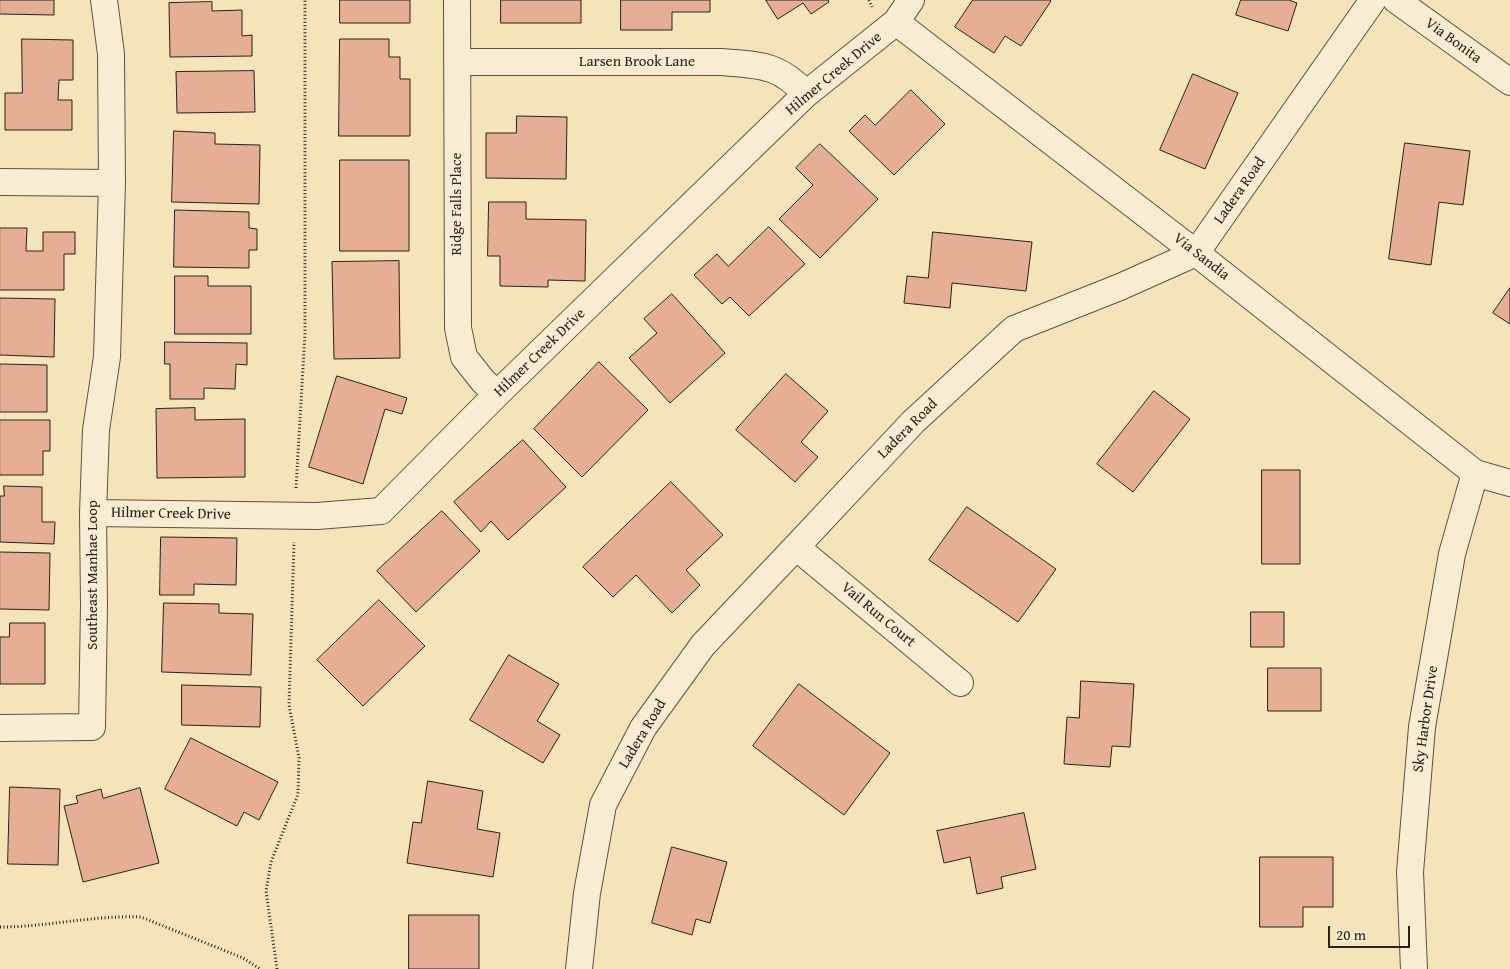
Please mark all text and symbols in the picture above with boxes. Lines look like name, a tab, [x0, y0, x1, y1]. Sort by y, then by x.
street label: Via Bonita	[1421, 14, 1485, 68]
street label: Hilmer Creek Drive	[782, 29, 886, 119]
street label: Larsen Brook Lane	[579, 53, 695, 71]
street label: Ridge Falls Place	[448, 152, 466, 256]
street label: Ladera Road	[1210, 154, 1270, 228]
street label: Via Sandia	[1169, 229, 1233, 285]
street label: Hilmer Creek Drive	[491, 305, 589, 401]
street label: Ladera Road	[874, 395, 942, 463]
street label: Southeast Manhae Loop	[84, 500, 102, 650]
street label: Hilmer Creek Drive	[111, 504, 231, 524]
street label: Vail Run Court	[837, 579, 919, 651]
street label: Sky Harbor Drive	[1410, 665, 1442, 773]
street label: Ladera Road	[615, 696, 671, 772]
scale bar	[1330, 916, 1412, 948]
text: 20 m	[1336, 924, 1366, 945]

